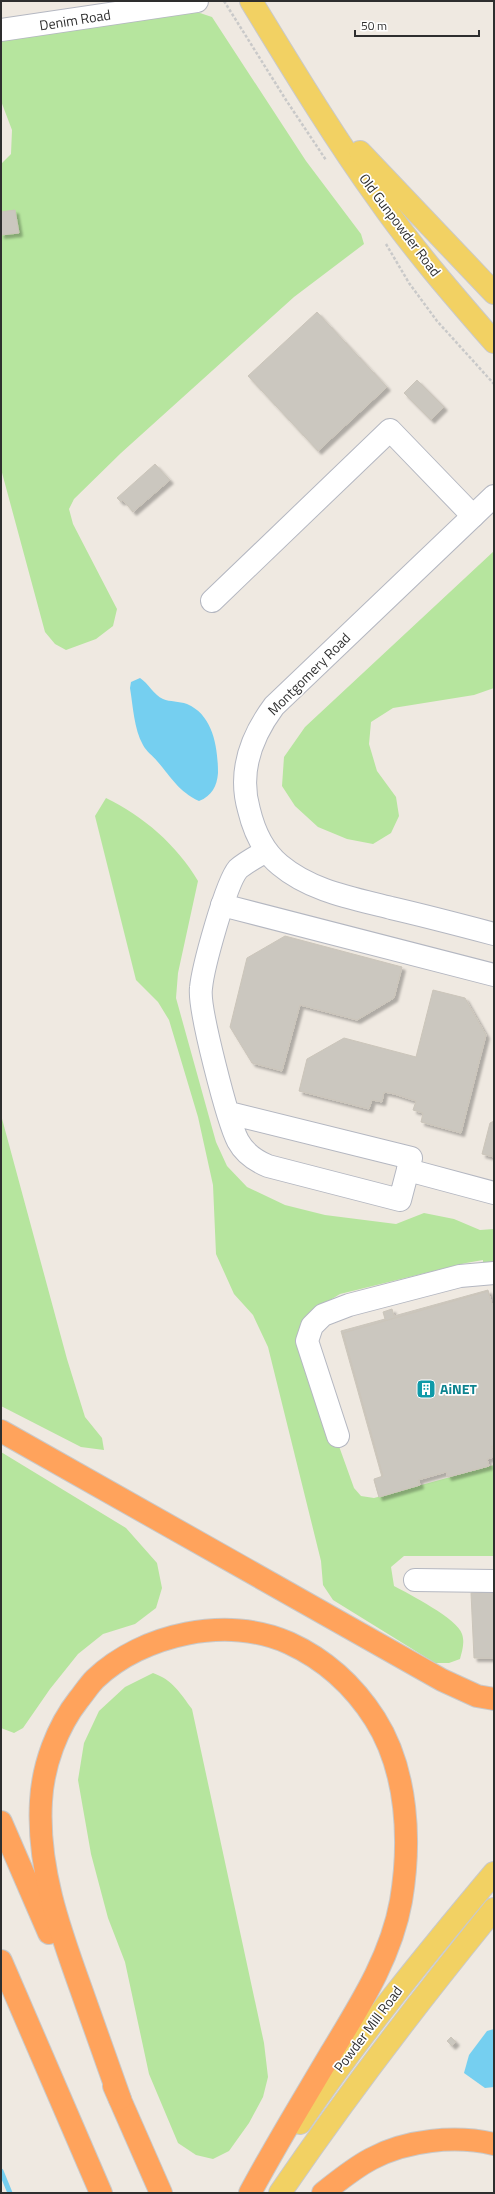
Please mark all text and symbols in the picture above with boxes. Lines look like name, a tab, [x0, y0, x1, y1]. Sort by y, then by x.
street label: Denim Road	[38, 4, 112, 35]
scale bar	[355, 12, 479, 38]
text: 50 m	[361, 16, 387, 35]
street label: Old Gunpowder Road	[355, 169, 446, 281]
street label: Montgomery Road	[262, 627, 355, 720]
building icon: AiNET	[415, 1378, 437, 1400]
place label: AiNET	[440, 1378, 477, 1399]
street label: Powder Mill Road	[328, 1981, 407, 2076]

